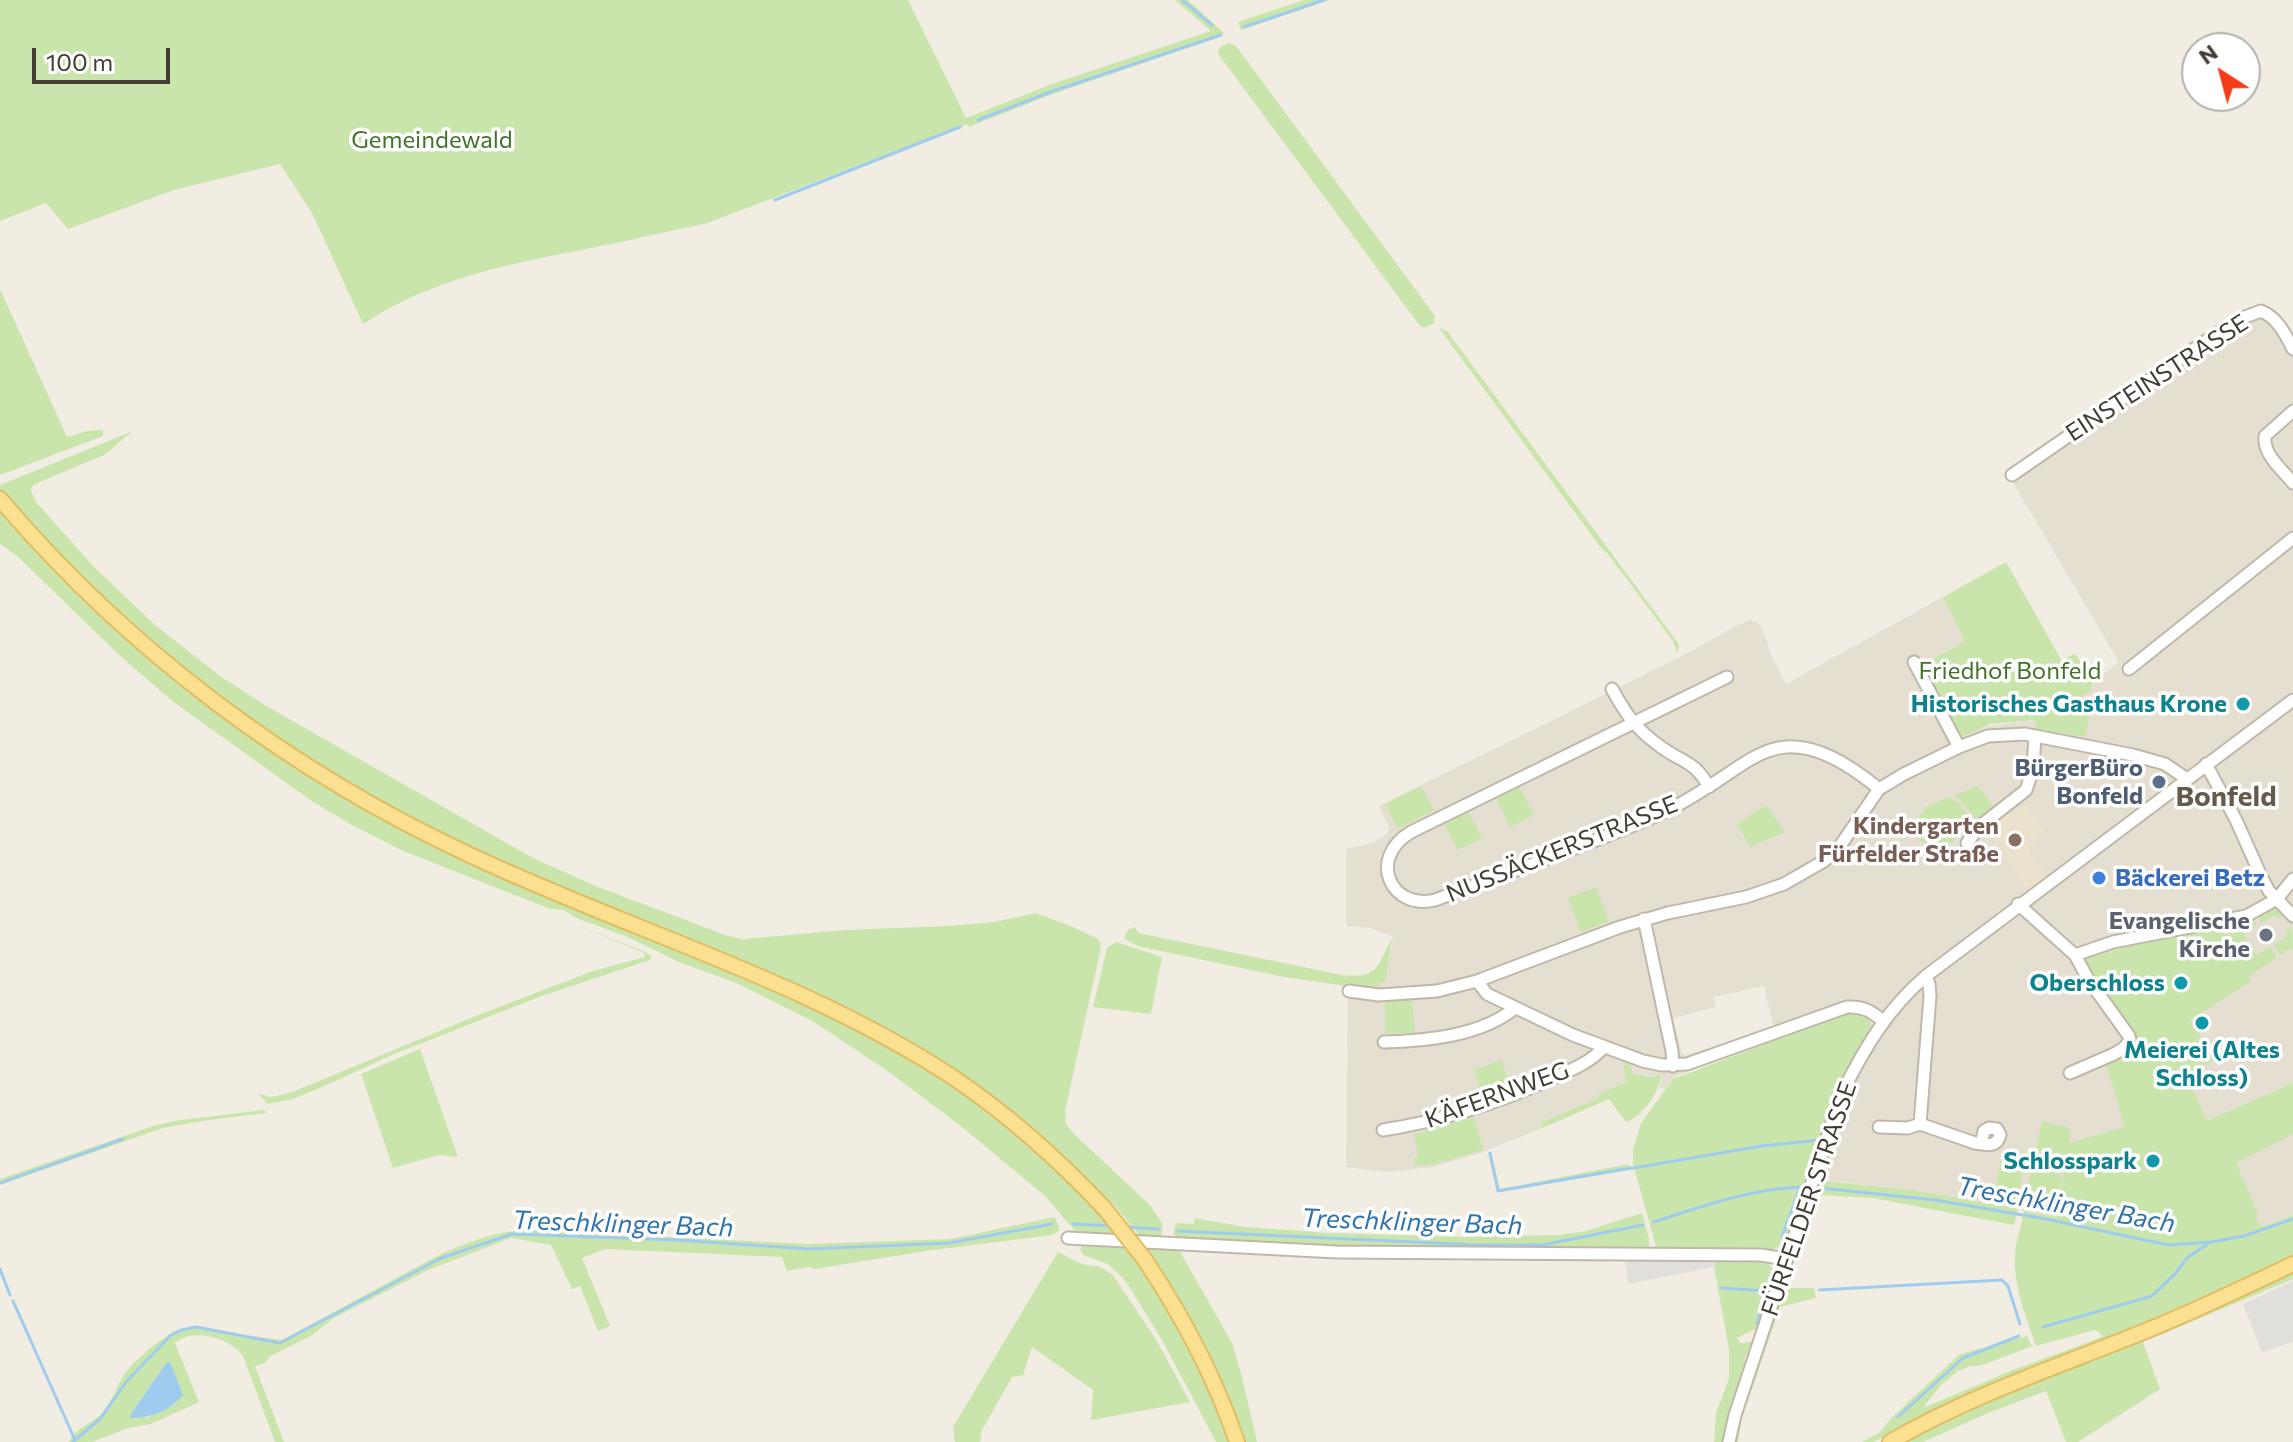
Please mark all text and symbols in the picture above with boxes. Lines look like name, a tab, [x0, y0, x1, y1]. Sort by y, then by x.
scale bar	[36, 32, 174, 82]
north arrow	[2181, 32, 2261, 112]
text: N	[2193, 38, 2222, 70]
text: 100 m	[46, 47, 113, 76]
park label: Gemeindewald	[351, 126, 513, 154]
street label: EINSTEINSTRASSE	[2060, 308, 2254, 448]
park label: Friedhof Bonfeld	[1919, 657, 2101, 685]
place label: Historisches Gasthaus Krone	[1911, 690, 2227, 718]
marker: Historisches Gasthaus Krone	[2234, 695, 2252, 713]
place label: BürgerBüro Bonfeld	[2015, 754, 2143, 810]
marker: BürgerBüro Bonfeld	[2150, 773, 2168, 791]
district label: Bonfeld	[2175, 780, 2277, 814]
street label: NUSSÄCKERSTRASSE	[1442, 789, 1682, 909]
place label: Kindergarten Fürfelder Straße	[1818, 812, 1999, 868]
marker: Kindergarten Fürfelder Straße	[2006, 831, 2024, 849]
place label: Bäckerei Betz	[2115, 864, 2265, 892]
marker: Bäckerei Betz	[2090, 869, 2108, 887]
place label: Evangelische Kirche	[2109, 907, 2250, 963]
marker: Evangelische Kirche	[2257, 926, 2275, 944]
place label: Oberschloss	[2029, 969, 2165, 997]
marker: Oberschloss	[2172, 974, 2190, 992]
marker: Meierei (Altes Schloss)	[2193, 1014, 2211, 1032]
place label: Meierei (Altes Schloss)	[2124, 1036, 2280, 1092]
street label: KÄFERNWEG	[1421, 1056, 1573, 1134]
street label: FÜRFELDER STRASSE	[1755, 1078, 1863, 1320]
place label: Schlosspark	[2004, 1147, 2137, 1175]
marker: Schlosspark	[2144, 1152, 2162, 1170]
water label: Treschklinger Bach	[1954, 1170, 2178, 1240]
water label: Treschklinger Bach	[1301, 1203, 1523, 1241]
water label: Treschklinger Bach	[512, 1205, 734, 1243]

